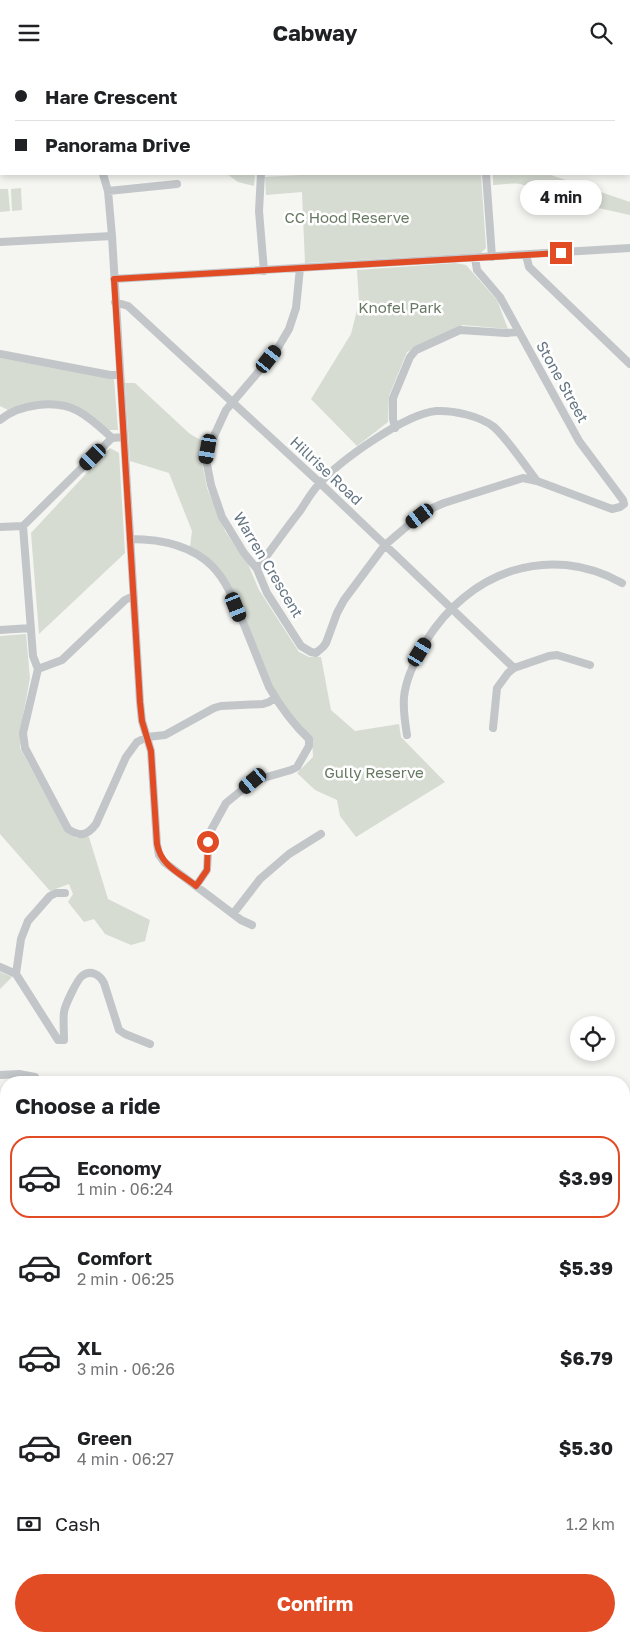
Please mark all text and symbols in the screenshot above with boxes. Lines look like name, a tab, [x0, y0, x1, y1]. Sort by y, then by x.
icon: menu	[15, 19, 43, 47]
text: Cabway	[272, 19, 358, 46]
icon: search	[587, 19, 615, 47]
text: Hare Crescent	[45, 85, 177, 108]
text: Panorama Drive	[45, 133, 190, 156]
callout: 4 min	[520, 181, 602, 215]
text: 4 min	[540, 187, 582, 207]
park label: CC Hood Reserve	[284, 208, 410, 226]
route end	[550, 242, 572, 264]
park label: Knofel Park	[358, 298, 442, 316]
street label: Stone Street	[533, 338, 593, 425]
car	[253, 343, 284, 375]
street label: Hillrise Road	[287, 432, 366, 508]
car	[198, 433, 217, 465]
car	[77, 441, 108, 473]
car	[403, 501, 436, 531]
street label: Warren Crescent	[230, 508, 307, 621]
car	[223, 590, 248, 624]
car	[405, 635, 434, 669]
park label: Gully Reserve	[324, 763, 424, 781]
car	[236, 766, 269, 796]
route start	[197, 831, 219, 853]
map controls	[570, 1016, 615, 1061]
button: locate	[570, 1016, 615, 1061]
text: Choose a ride	[15, 1092, 161, 1119]
icon: car	[17, 1155, 62, 1200]
text: Economy	[77, 1156, 162, 1179]
text: $3.99	[558, 1166, 613, 1189]
text: 1 min · 06:24	[77, 1179, 173, 1199]
icon: car	[17, 1245, 62, 1290]
text: Comfort	[77, 1246, 152, 1269]
text: $5.39	[559, 1256, 613, 1279]
text: 2 min · 06:25	[77, 1269, 174, 1289]
icon: car	[17, 1335, 62, 1380]
text: XL	[77, 1336, 102, 1359]
text: $6.79	[560, 1346, 613, 1369]
text: 3 min · 06:26	[77, 1359, 175, 1379]
icon: car	[17, 1425, 62, 1470]
text: Green	[77, 1426, 132, 1449]
text: $5.30	[559, 1436, 613, 1459]
text: 4 min · 06:27	[77, 1449, 174, 1469]
icon: cash	[15, 1510, 43, 1538]
text: Cash	[55, 1512, 100, 1535]
text: 1.2 km	[566, 1514, 615, 1534]
button: Confirm	[15, 1574, 615, 1632]

